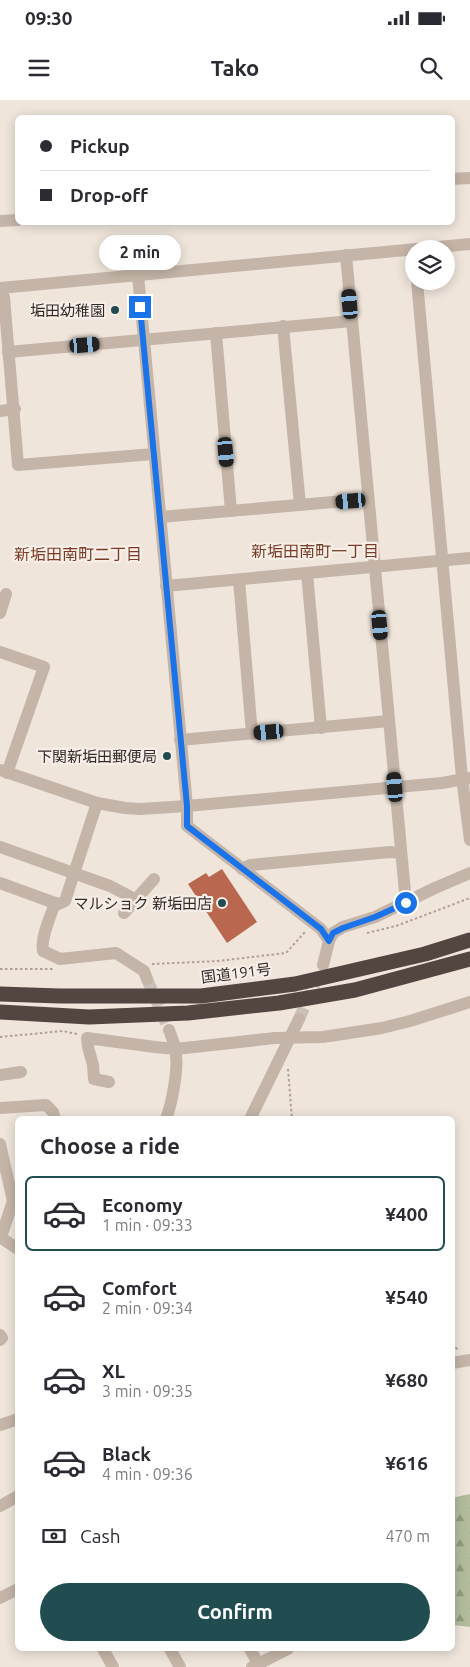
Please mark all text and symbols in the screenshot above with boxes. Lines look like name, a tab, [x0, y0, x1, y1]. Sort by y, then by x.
text: 09:30	[25, 7, 73, 29]
icon: menu	[25, 54, 53, 82]
icon: search	[417, 54, 445, 82]
text: Tako	[211, 55, 259, 80]
text: Pickup	[70, 135, 130, 157]
text: Drop-off	[70, 184, 148, 206]
callout: 2 min	[99, 234, 181, 270]
map controls	[405, 240, 455, 290]
button: layers	[405, 240, 455, 290]
text: 2 min	[120, 243, 160, 261]
car	[341, 288, 358, 320]
route end	[129, 296, 151, 318]
place label: 垢田幼稚園	[30, 302, 105, 319]
marker: 垢田幼稚園	[109, 304, 121, 316]
car	[69, 336, 100, 354]
car	[217, 436, 234, 468]
car	[335, 492, 366, 510]
district label: 新垢田南町一丁目	[251, 542, 379, 560]
district label: 新垢田南町二丁目	[14, 545, 142, 563]
car	[371, 609, 388, 641]
car	[253, 723, 284, 741]
place label: 下関新垢田郵便局	[37, 748, 157, 765]
marker: 下関新垢田郵便局	[161, 750, 173, 762]
car	[386, 771, 403, 803]
route start	[395, 892, 417, 914]
place label: マルショク 新垢田店	[74, 895, 212, 912]
marker: マルショク 新垢田店	[216, 897, 228, 909]
street label: 国道191号	[200, 960, 272, 986]
text: Choose a ride	[40, 1133, 180, 1158]
icon: car	[42, 1191, 87, 1236]
text: Economy	[102, 1194, 183, 1216]
text: ¥400	[385, 1203, 428, 1225]
text: 1 min · 09:33	[102, 1216, 193, 1234]
icon: car	[42, 1274, 87, 1319]
text: Comfort	[102, 1277, 177, 1299]
text: ¥540	[385, 1286, 428, 1308]
text: 2 min · 09:34	[102, 1299, 193, 1317]
icon: car	[42, 1357, 87, 1402]
text: XL	[102, 1360, 125, 1382]
text: ¥680	[385, 1369, 428, 1391]
text: 3 min · 09:35	[102, 1382, 193, 1400]
icon: car	[42, 1440, 87, 1485]
text: Black	[102, 1443, 151, 1465]
text: ¥616	[385, 1452, 428, 1474]
text: 4 min · 09:36	[102, 1465, 193, 1483]
icon: cash	[40, 1522, 68, 1550]
text: Cash	[80, 1525, 121, 1547]
text: 470 m	[385, 1527, 430, 1545]
button: Confirm	[40, 1583, 430, 1641]

